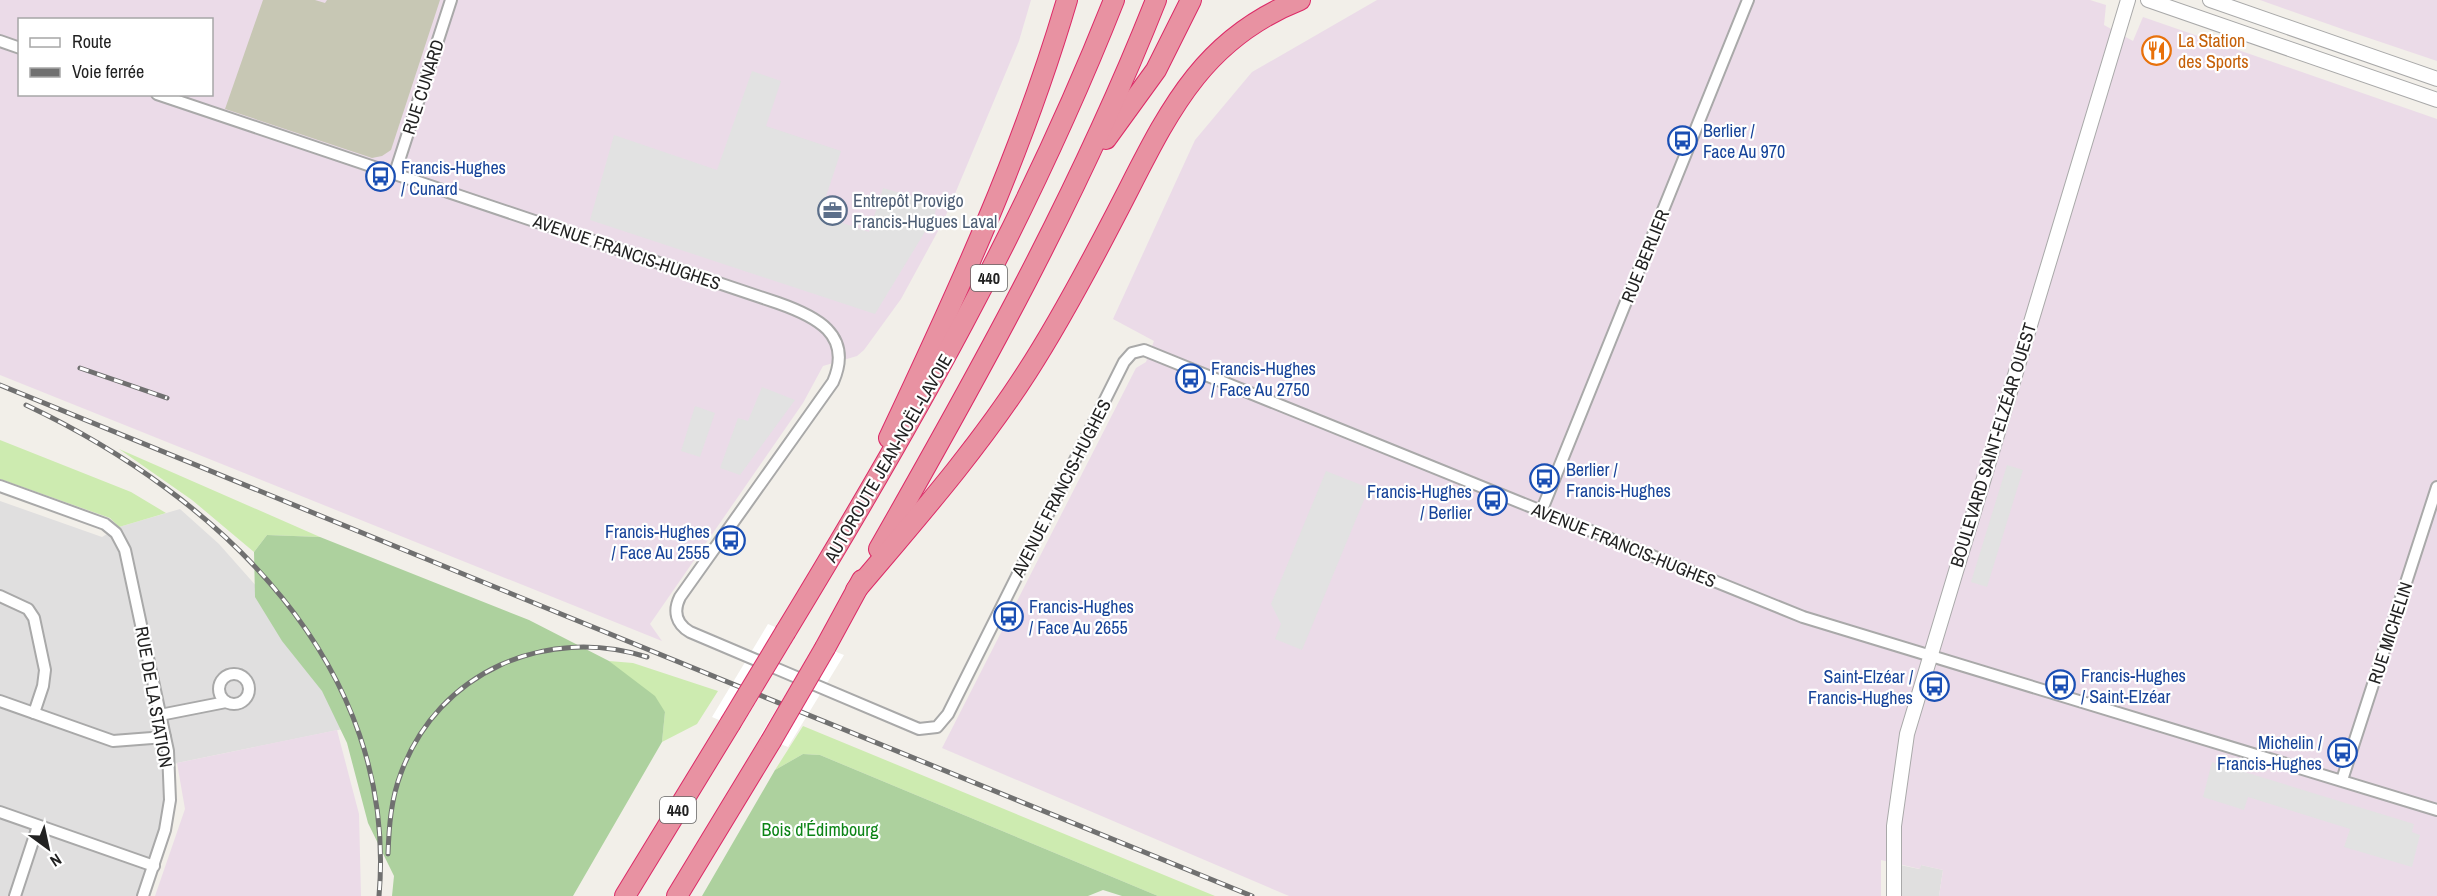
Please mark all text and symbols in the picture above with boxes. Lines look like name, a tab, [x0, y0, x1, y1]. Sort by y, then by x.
legend	[18, 18, 213, 96]
place label: La Station des Sports	[2178, 28, 2249, 74]
text: Route	[72, 29, 111, 54]
restaurant icon: La Station des Sports	[2141, 34, 2173, 66]
street label: RUE CUNARD	[396, 36, 450, 138]
text: Voie ferrée	[72, 59, 144, 84]
place label: Berlier / Face Au 970	[1703, 118, 1785, 164]
bus stop icon: Berlier / Face Au 970	[1666, 124, 1698, 156]
place label: Francis-Hughes / Cunard	[401, 155, 506, 201]
bus stop icon: Francis-Hughes / Cunard	[364, 161, 396, 193]
place label: Entrepôt Provigo Francis-Hugues Laval	[853, 188, 997, 234]
office icon: Entrepôt Provigo Francis-Hugues Laval	[816, 194, 848, 226]
street label: RUE BERLIER	[1615, 205, 1675, 306]
street label: AVENUE FRANCIS-HUGHES	[529, 208, 724, 296]
road number: 440	[971, 265, 1007, 291]
street label: BOULEVARD SAINT-ELZÉAR OUEST	[1944, 320, 2042, 570]
street label: AUTOROUTE JEAN-NOËL-LAVOIE	[818, 349, 958, 568]
place label: Francis-Hughes / Face Au 2750	[1211, 356, 1316, 402]
bus stop icon: Francis-Hughes / Face Au 2750	[1174, 362, 1206, 394]
street label: AVENUE FRANCIS-HUGHES	[1005, 395, 1117, 582]
place label: Berlier / Francis-Hughes	[1566, 457, 1671, 503]
bus stop icon: Berlier / Francis-Hughes	[1529, 463, 1561, 495]
place label: Francis-Hughes / Berlier	[1367, 479, 1472, 525]
bus stop icon: Francis-Hughes / Berlier	[1477, 485, 1509, 517]
street label: AVENUE FRANCIS-HUGHES	[1527, 496, 1720, 593]
place label: Francis-Hughes / Face Au 2555	[605, 519, 710, 565]
bus stop icon: Francis-Hughes / Face Au 2555	[715, 525, 747, 557]
street label: RUE MICHELIN	[2362, 579, 2418, 687]
place label: Francis-Hughes / Face Au 2655	[1029, 594, 1134, 640]
bus stop icon: Francis-Hughes / Face Au 2655	[992, 600, 1024, 632]
street label: RUE DE LA STATION	[129, 624, 179, 770]
place label: Francis-Hughes / Saint-Elzéar	[2081, 663, 2186, 709]
place label: Saint-Elzéar / Francis-Hughes	[1808, 664, 1914, 710]
bus stop icon: Francis-Hughes / Saint-Elzéar	[2044, 669, 2076, 701]
bus stop icon: Saint-Elzéar / Francis-Hughes	[1918, 670, 1950, 702]
place label: Michelin / Francis-Hughes	[2217, 730, 2323, 776]
bus stop icon: Michelin / Francis-Hughes	[2327, 736, 2359, 768]
road number: 440	[660, 797, 696, 823]
park label: Bois d'Édimbourg	[762, 817, 879, 842]
north arrow	[18, 818, 78, 878]
text: N	[46, 849, 66, 872]

